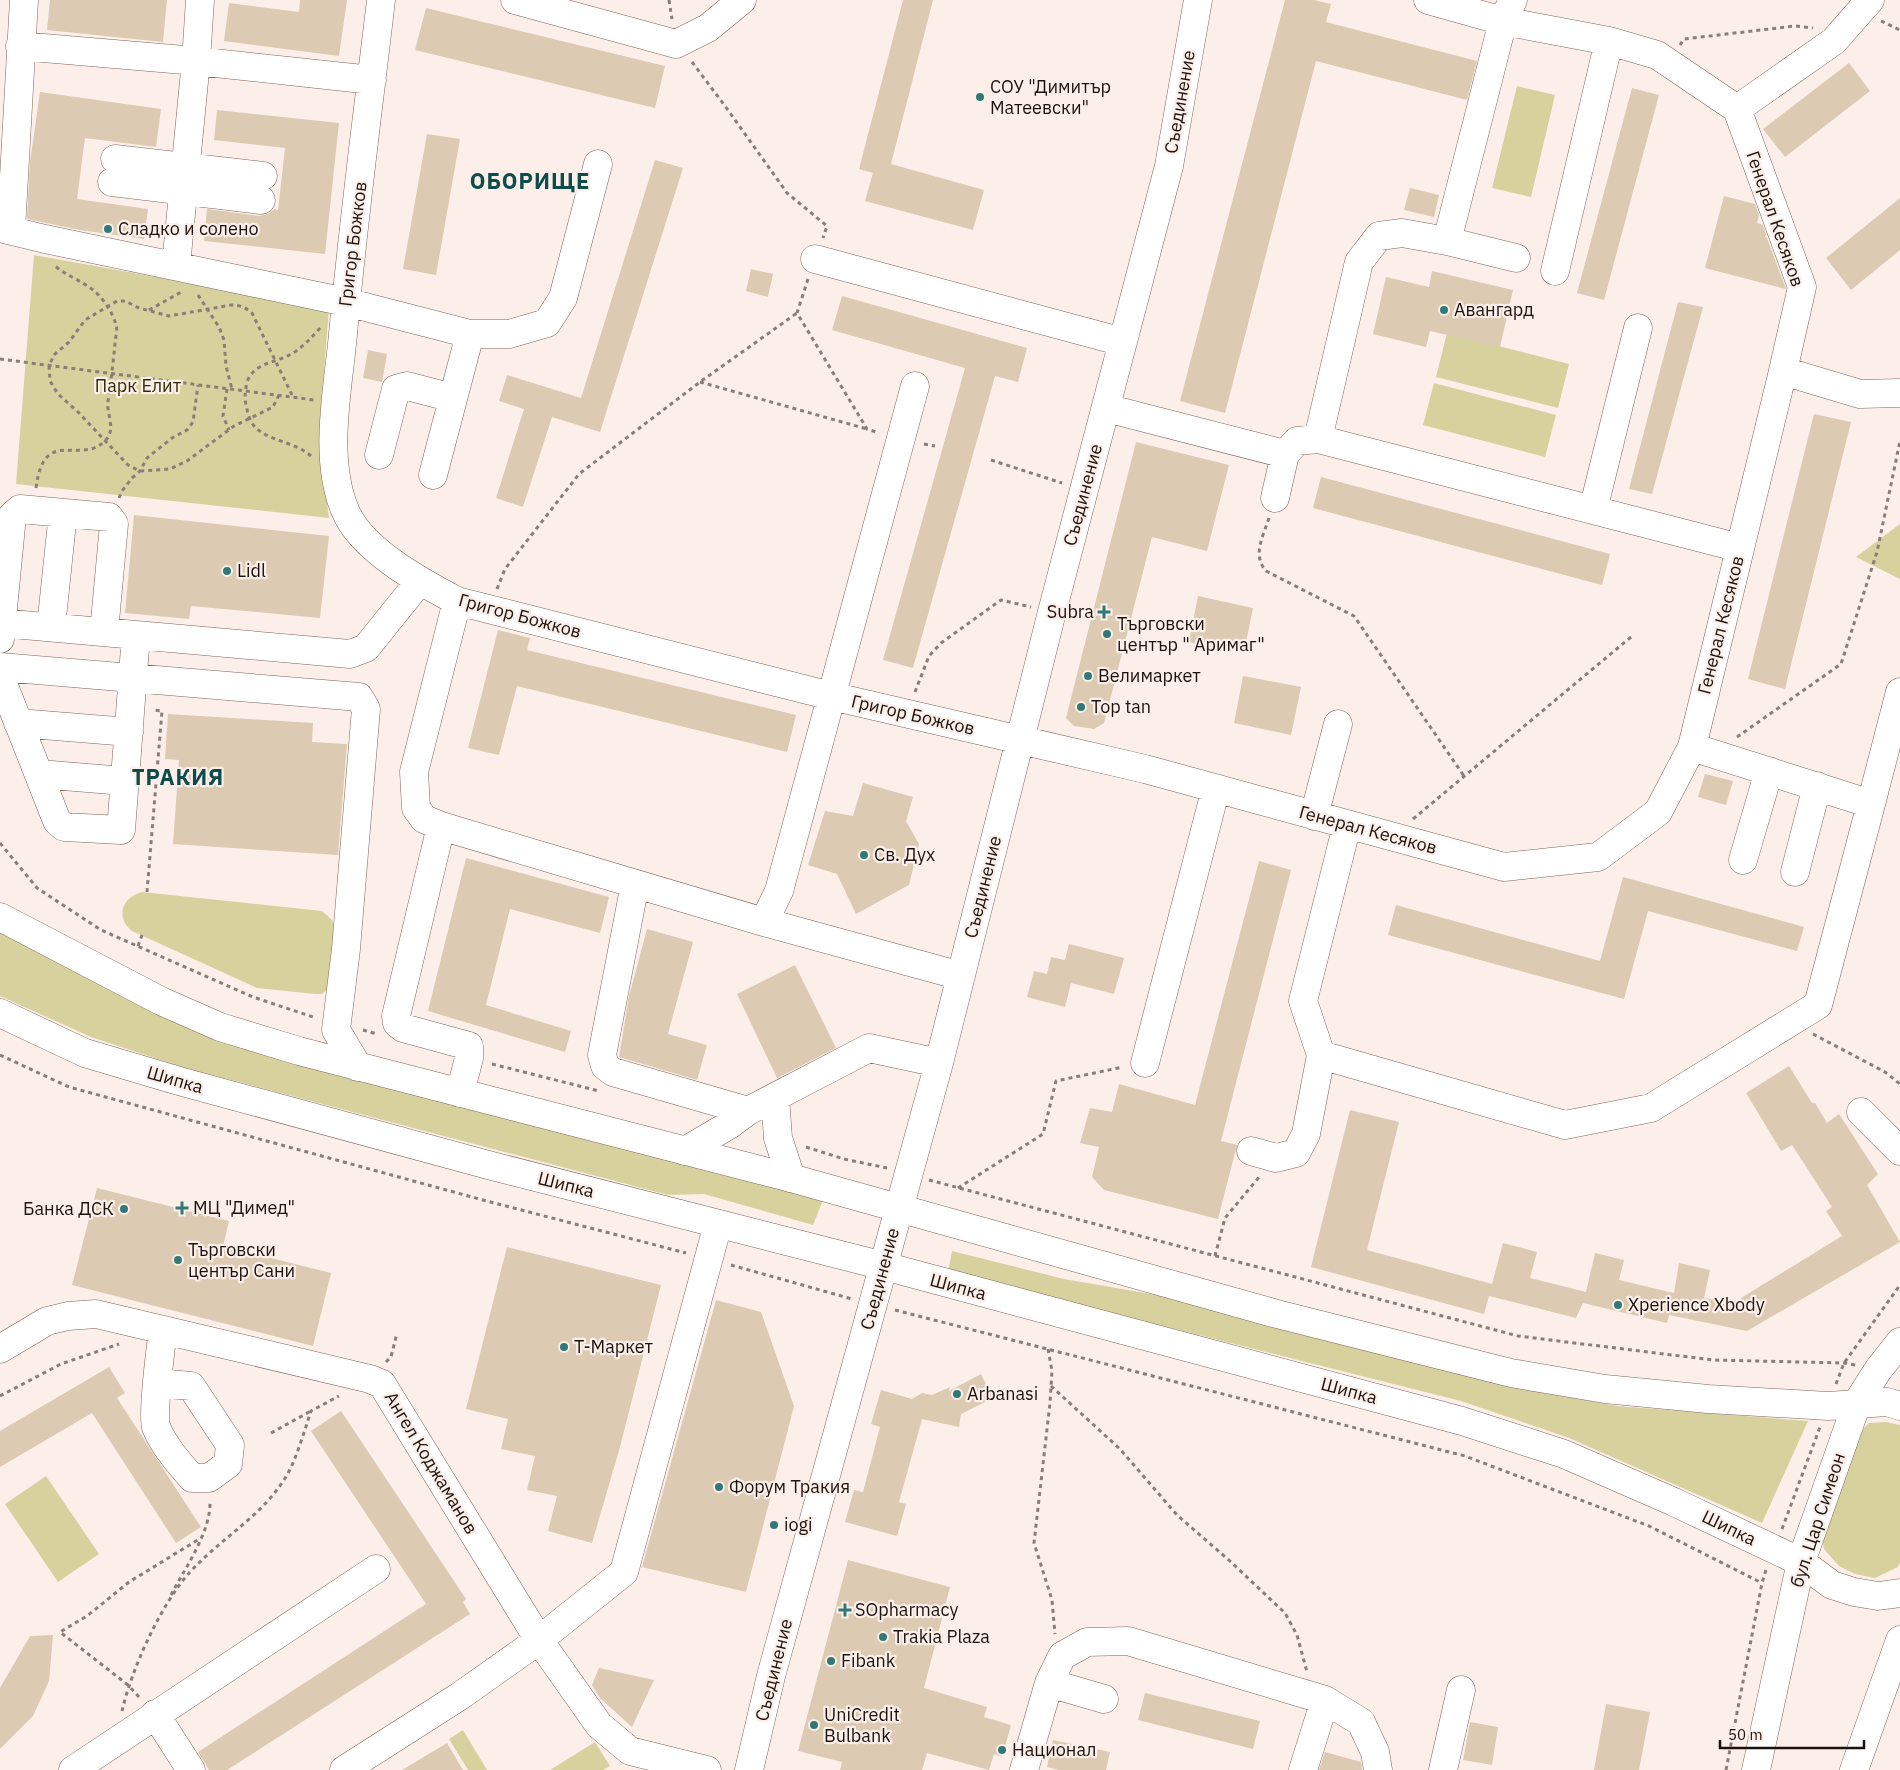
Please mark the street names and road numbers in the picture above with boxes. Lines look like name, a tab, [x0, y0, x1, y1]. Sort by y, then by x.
street label: Съединение	[1159, 48, 1200, 155]
street label: Генерал Кесяков	[1741, 148, 1809, 290]
street label: Григор Божков	[333, 180, 372, 308]
street label: Съединение	[1058, 441, 1107, 548]
street label: Генерал Кесяков	[1692, 553, 1749, 697]
street label: Григор Божков	[456, 588, 584, 643]
street label: Григор Божков	[849, 689, 977, 740]
street label: Генерал Кесяков	[1297, 800, 1440, 859]
street label: Съединение	[959, 833, 1006, 940]
street label: Шипка	[144, 1061, 206, 1099]
street label: Шипка	[535, 1166, 597, 1203]
street label: Съединение	[855, 1225, 904, 1332]
street label: Шипка	[927, 1268, 989, 1305]
street label: Шипка	[1318, 1372, 1380, 1409]
street label: Ангел Коджаманов	[380, 1387, 483, 1538]
street label: бул. Цар Симеон	[1785, 1450, 1850, 1590]
street label: Шипка	[1698, 1505, 1760, 1551]
street label: Съединение	[750, 1616, 797, 1723]

